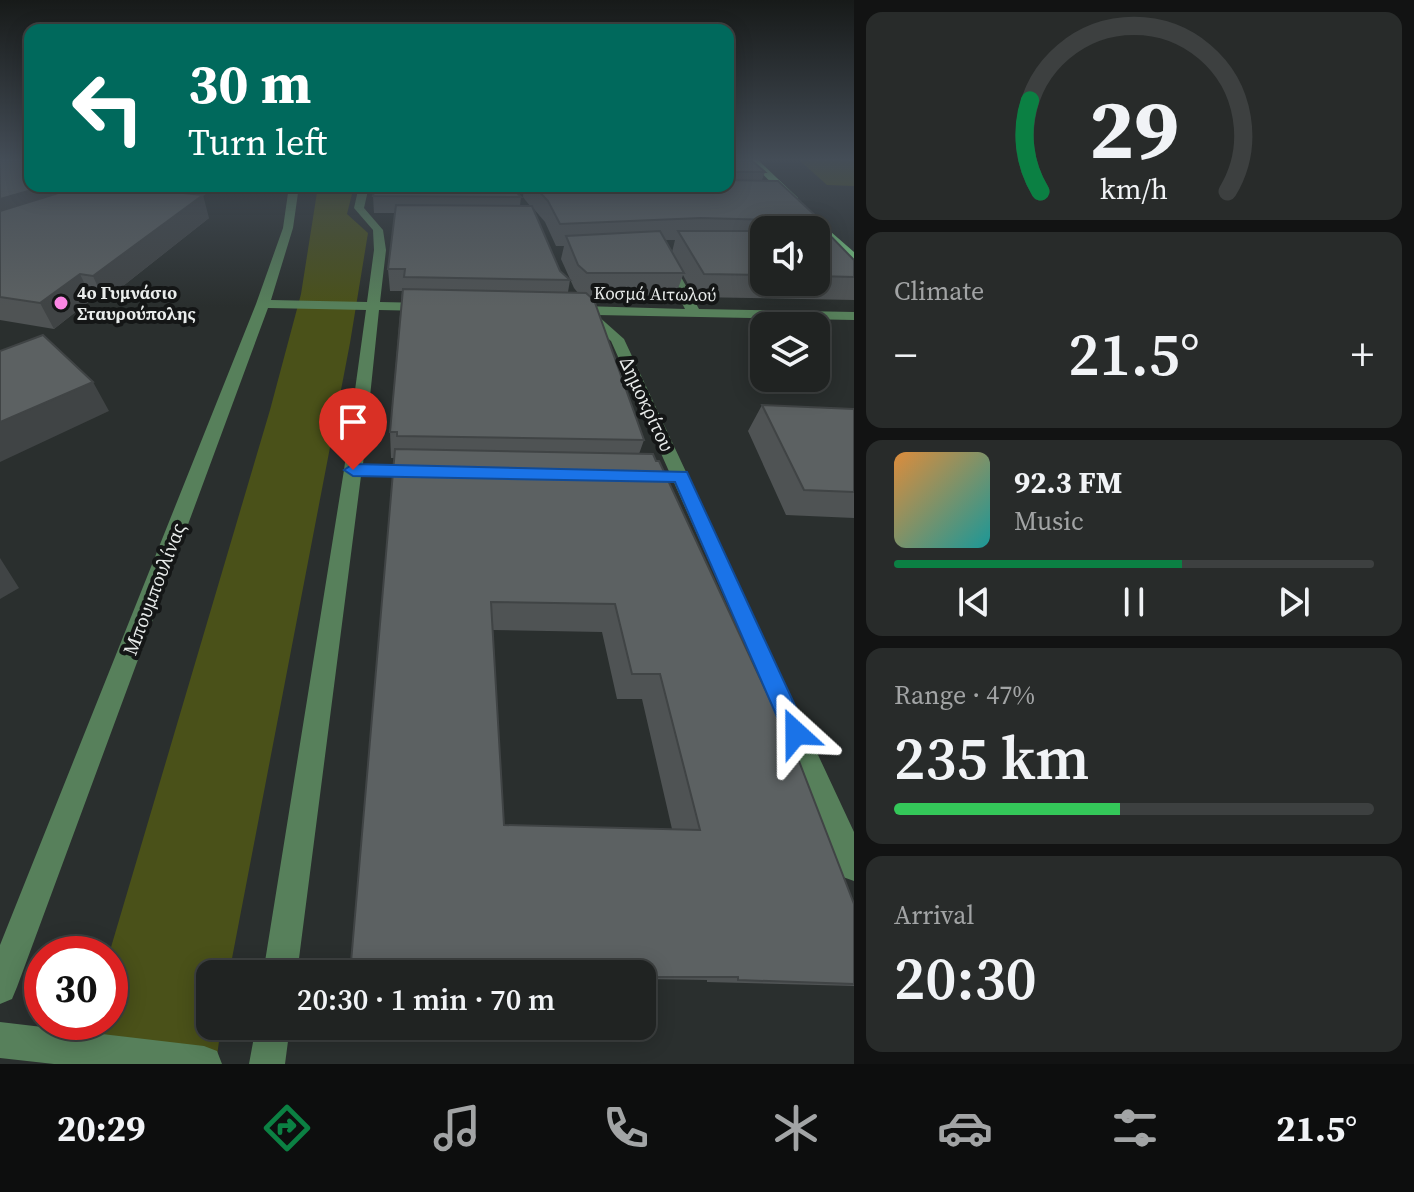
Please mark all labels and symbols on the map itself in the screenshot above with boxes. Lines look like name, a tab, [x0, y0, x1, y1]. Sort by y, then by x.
place label: 4ο Γυμνάσιο Σταυρούπολης	[77, 280, 196, 326]
street label: Κοσμά Αιτωλού	[593, 280, 717, 307]
marker: 4ο Γυμνάσιο Σταυρούπολης	[52, 294, 70, 312]
street label: Δημοκρίτου	[613, 352, 681, 456]
pin	[319, 388, 387, 470]
street label: Μπουμπουλίνας	[116, 519, 192, 659]
position arrow	[754, 691, 838, 775]
speed limit sign: 30	[24, 936, 128, 1040]

